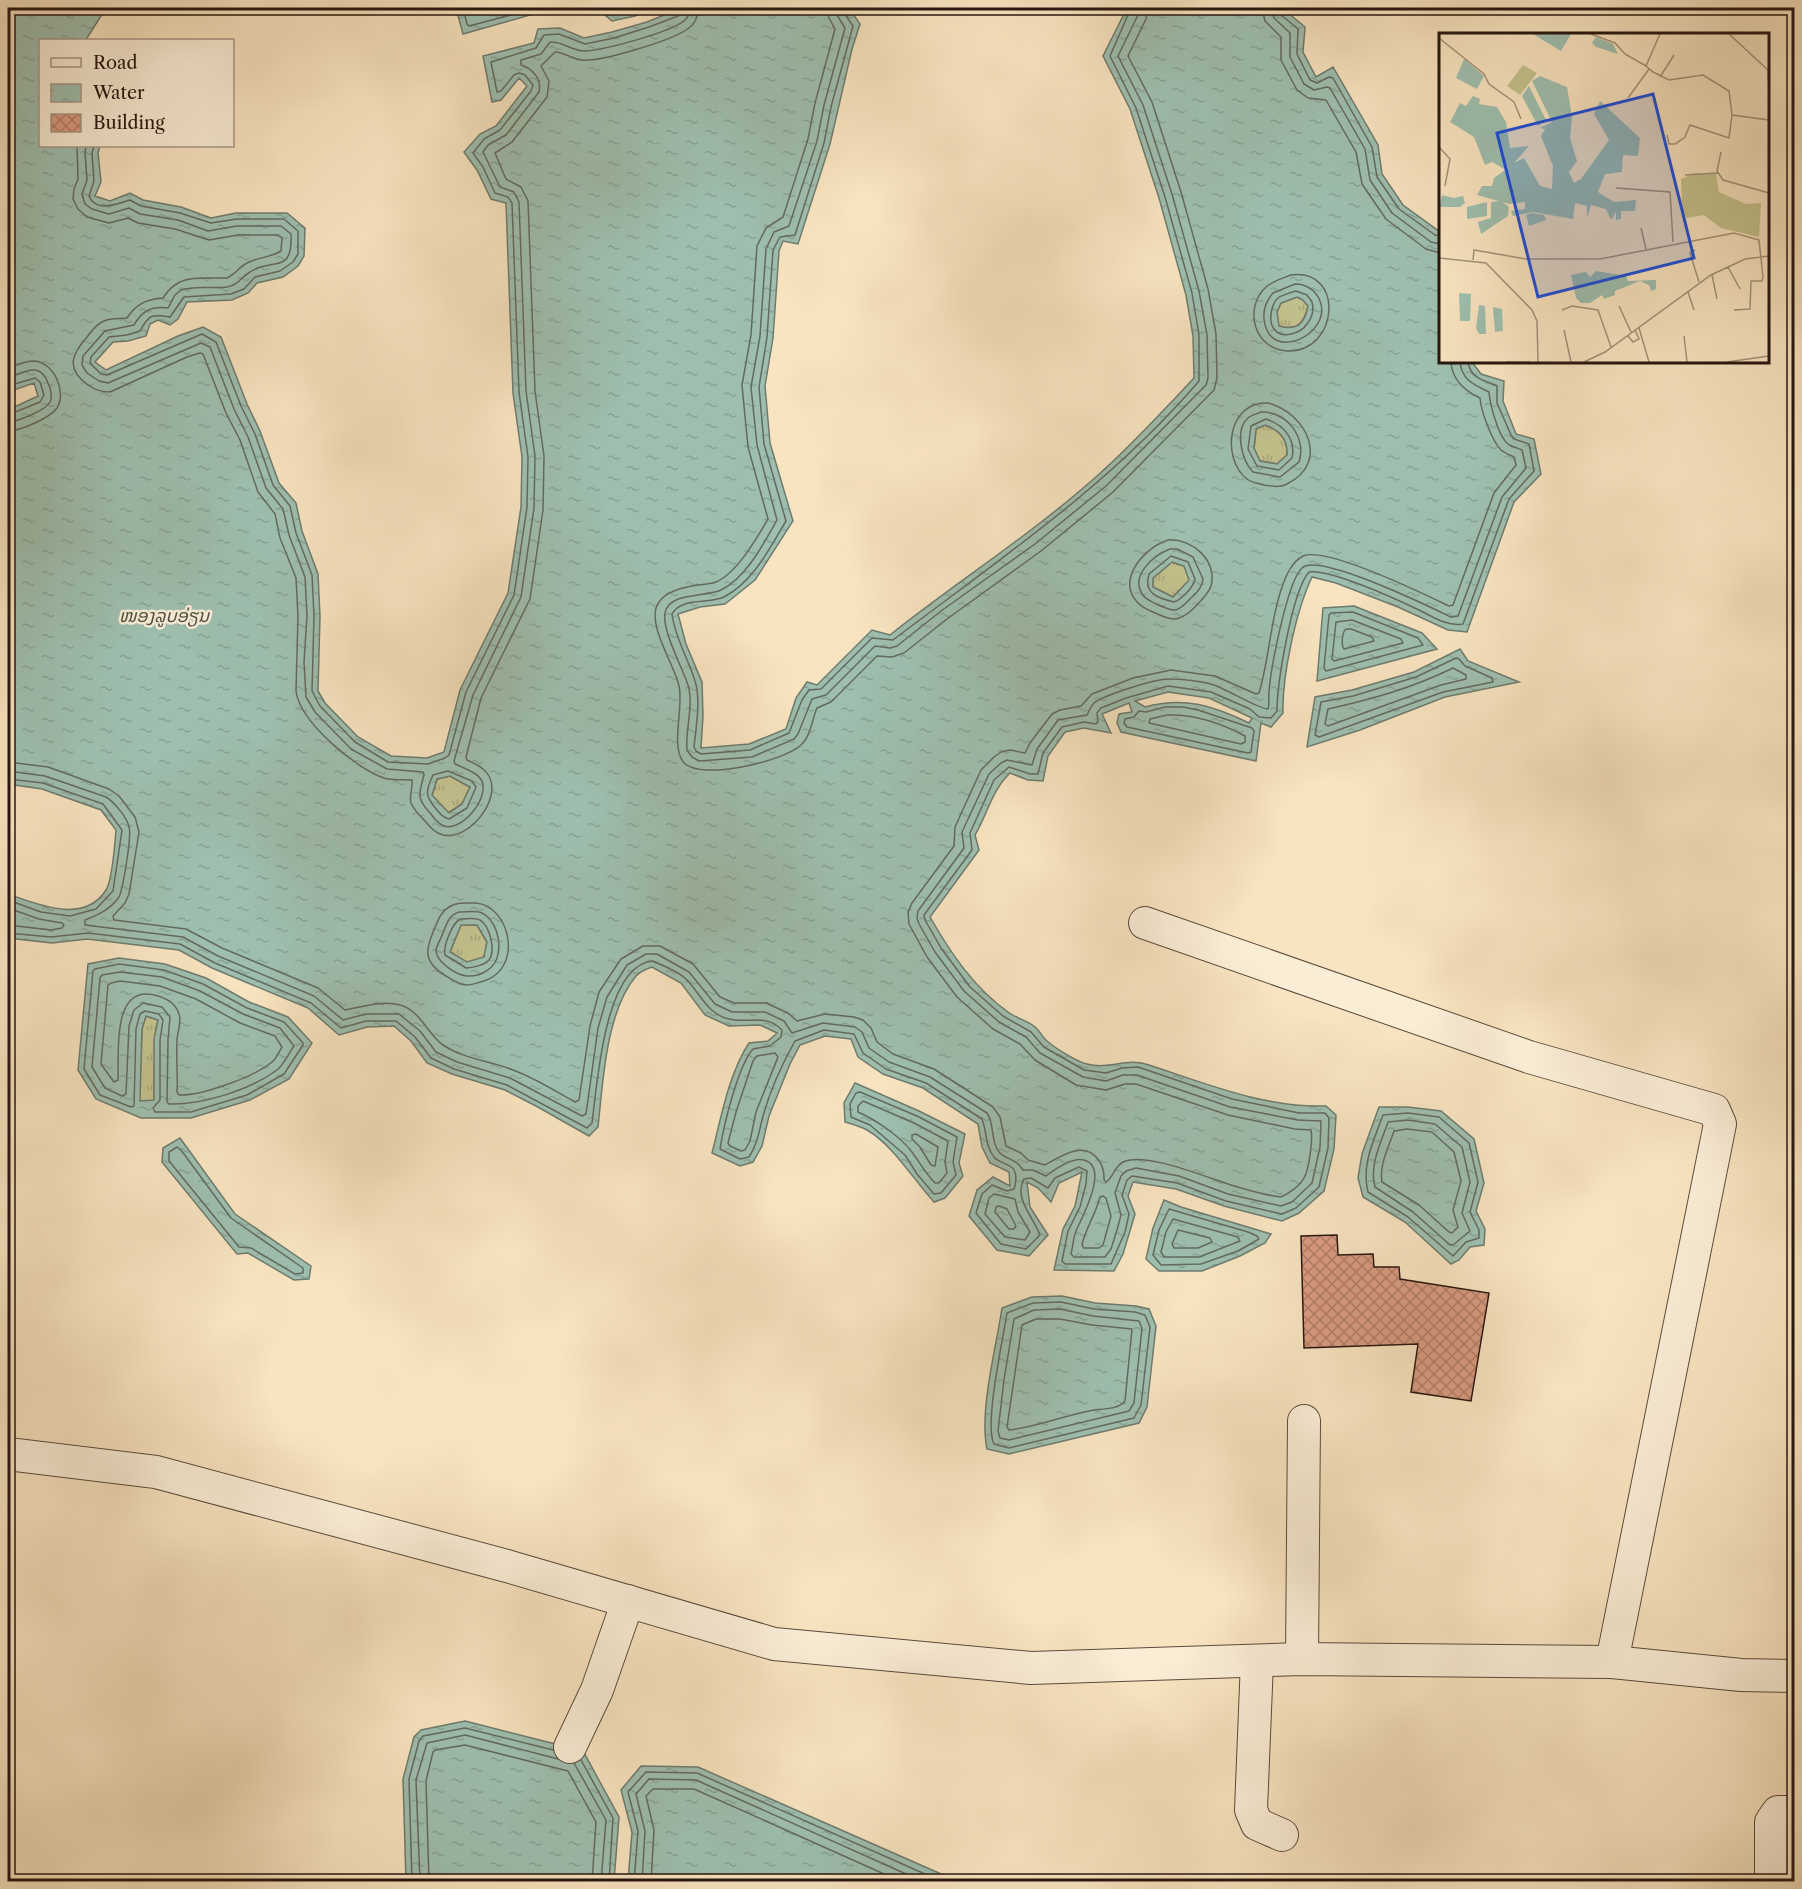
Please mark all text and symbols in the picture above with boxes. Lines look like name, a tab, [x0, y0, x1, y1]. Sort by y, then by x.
inset map	[1439, 33, 1769, 363]
legend	[39, 39, 234, 147]
text: Road	[93, 52, 138, 74]
text: Water	[92, 82, 145, 104]
text: Building	[93, 112, 165, 134]
water label: ໜອງລູບອ່ຽນ	[119, 605, 211, 628]

